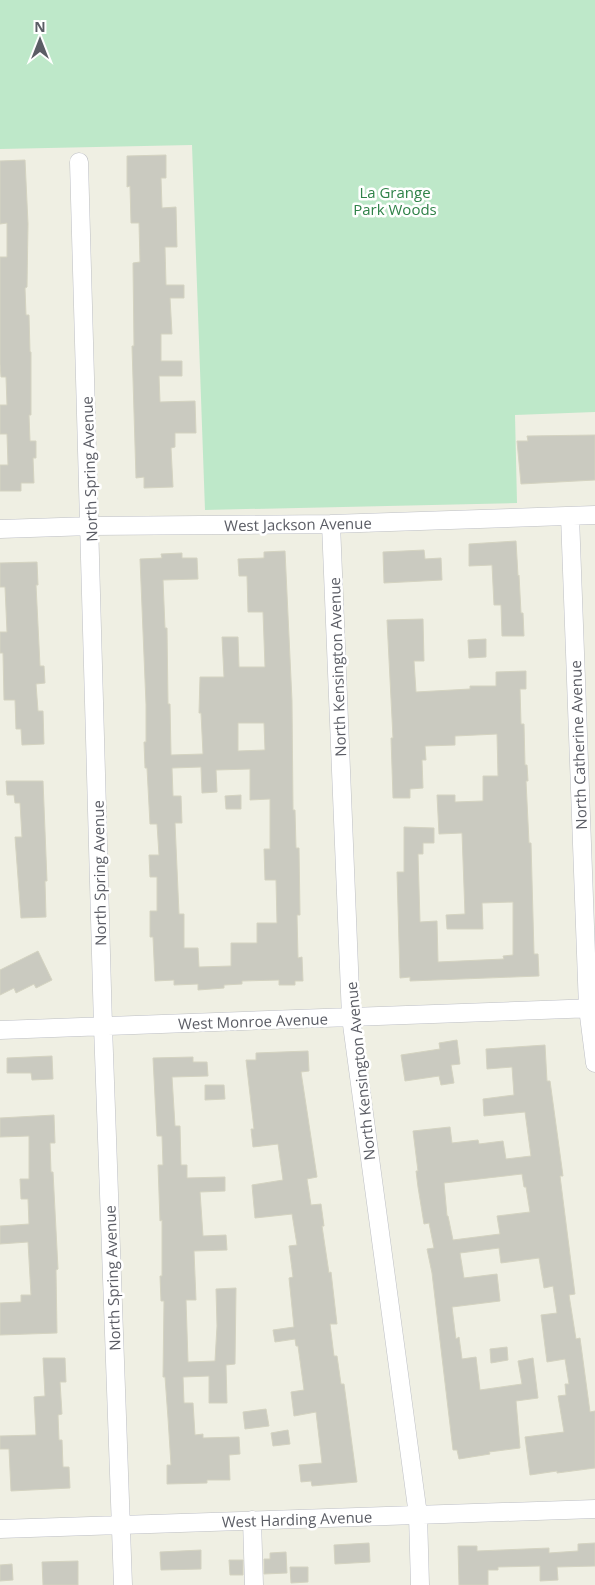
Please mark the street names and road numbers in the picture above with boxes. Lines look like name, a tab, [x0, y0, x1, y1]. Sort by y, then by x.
street label: North Spring Avenue	[76, 396, 102, 542]
street label: West Jackson Avenue	[224, 513, 372, 535]
street label: North Kensington Avenue	[324, 577, 350, 757]
street label: North Catherine Avenue	[565, 660, 591, 830]
street label: North Spring Avenue	[88, 800, 110, 946]
street label: North Kensington Avenue	[341, 981, 379, 1161]
street label: West Monroe Avenue	[178, 1008, 328, 1034]
street label: North Spring Avenue	[99, 1205, 125, 1351]
street label: West Harding Avenue	[221, 1506, 373, 1532]

